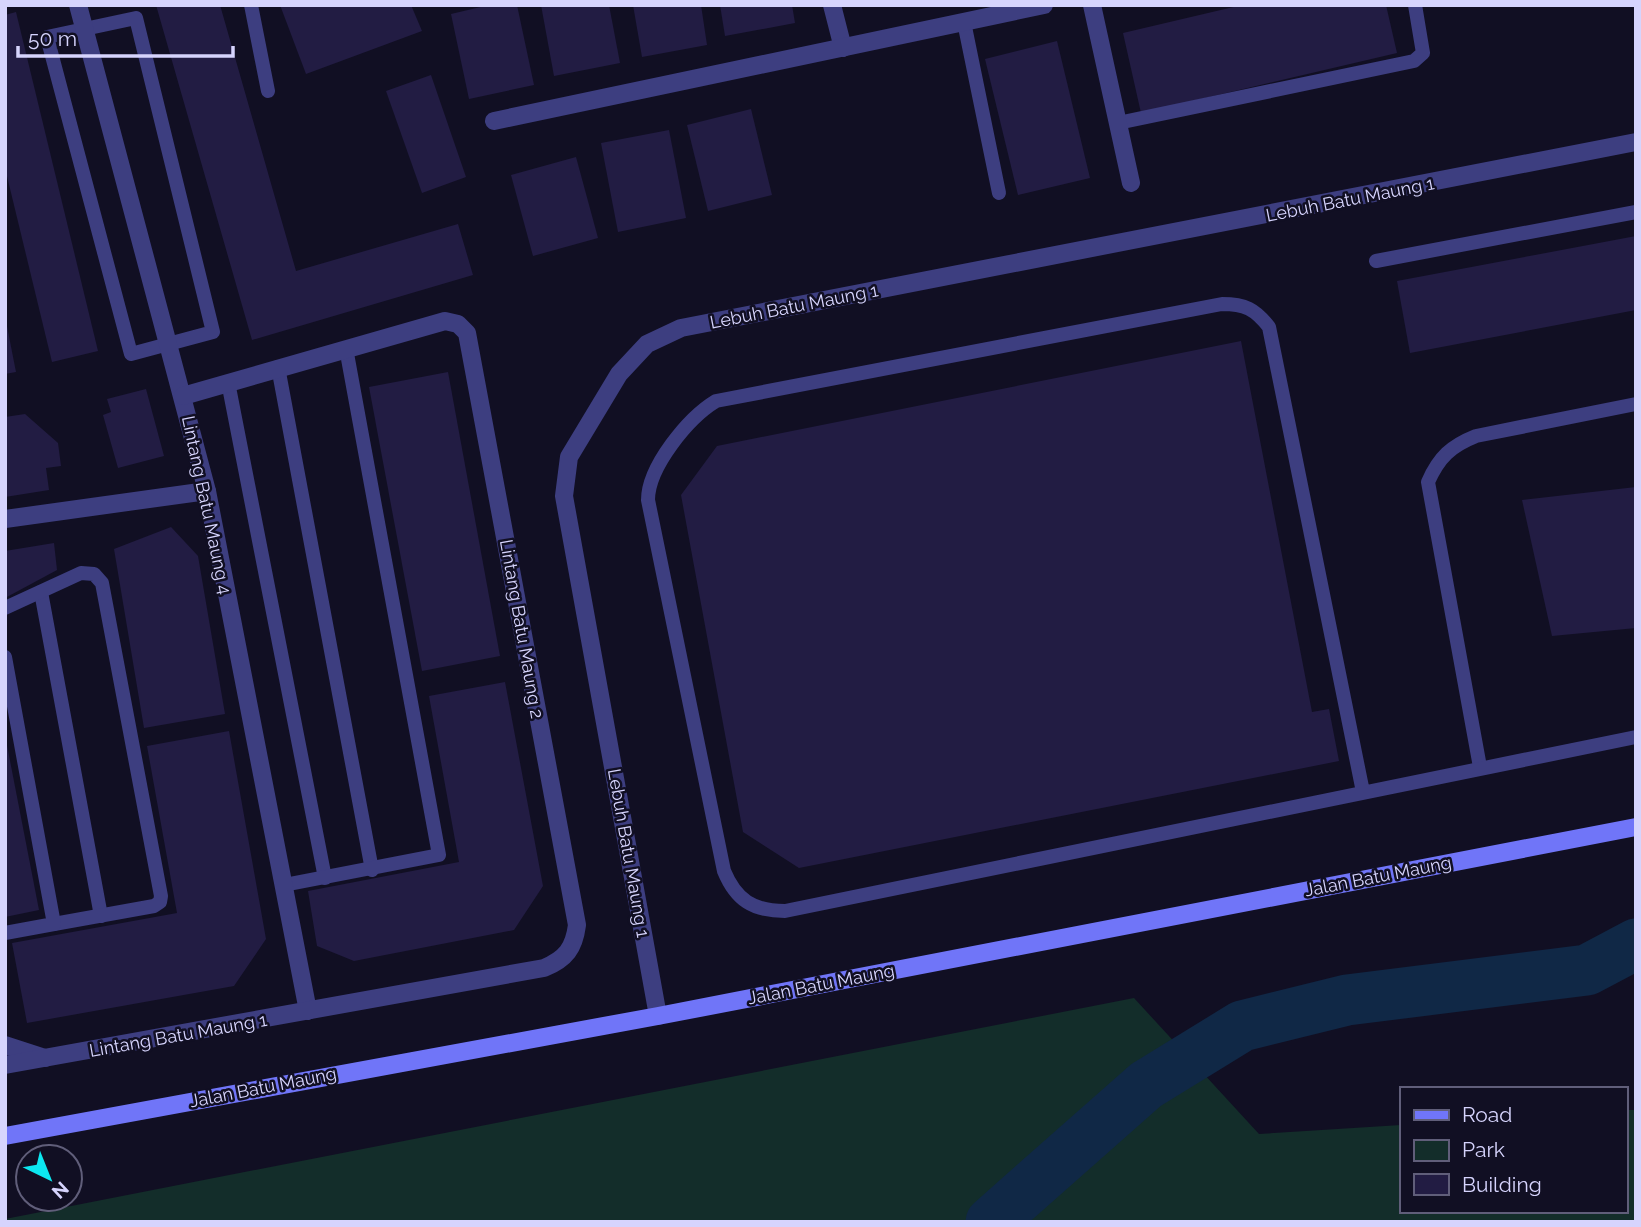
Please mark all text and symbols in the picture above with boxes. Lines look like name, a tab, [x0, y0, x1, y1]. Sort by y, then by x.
scale bar	[18, 14, 233, 58]
text: 50 m	[28, 26, 77, 51]
street label: Lebuh Batu Maung 1	[1264, 172, 1436, 226]
street label: Lebuh Batu Maung 1	[708, 279, 880, 333]
street label: Lintang Batu Maung 4	[178, 414, 236, 596]
street label: Lintang Batu Maung 2	[496, 538, 548, 720]
street label: Lebuh Batu Maung 1	[604, 767, 654, 939]
street label: Jalan Batu Maung	[1303, 851, 1453, 901]
street label: Jalan Batu Maung	[746, 959, 896, 1009]
street label: Lintang Batu Maung 1	[88, 1009, 269, 1061]
street label: Jalan Batu Maung	[188, 1062, 338, 1112]
legend	[1400, 1087, 1627, 1213]
text: Road	[1462, 1102, 1512, 1127]
text: Park	[1462, 1137, 1505, 1162]
north arrow	[14, 1143, 84, 1213]
text: Building	[1462, 1172, 1542, 1197]
text: N	[48, 1177, 73, 1203]

